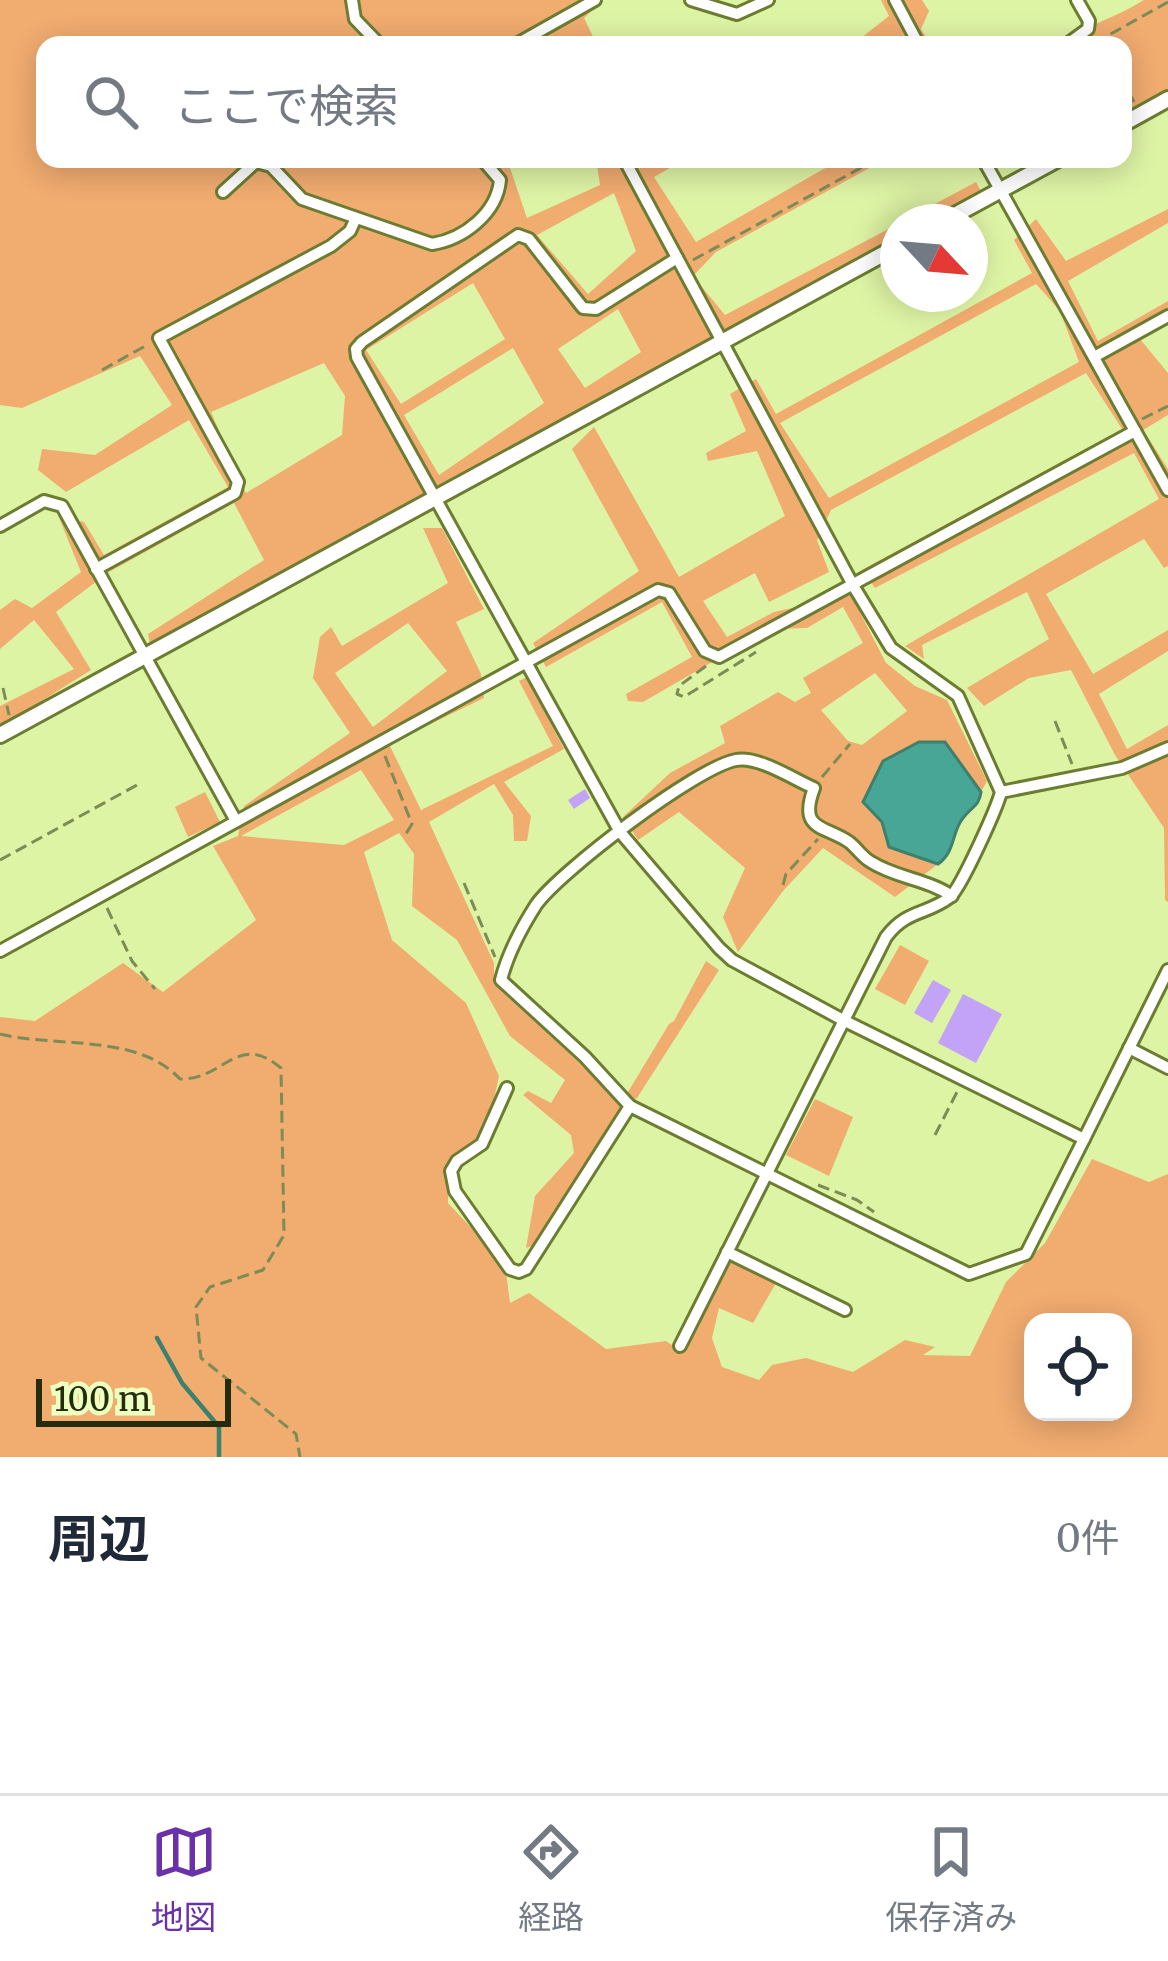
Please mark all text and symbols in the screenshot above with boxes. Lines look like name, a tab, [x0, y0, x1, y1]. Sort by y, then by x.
search box	[36, 36, 1132, 168]
icon: search	[78, 69, 144, 135]
text: ここで検索	[174, 78, 399, 134]
north arrow	[880, 204, 988, 312]
map controls	[1024, 1313, 1132, 1421]
button: locate	[1024, 1313, 1132, 1421]
scale bar	[36, 1373, 231, 1426]
text: 100 m	[54, 1379, 151, 1420]
text: 周辺	[48, 1507, 150, 1571]
text: 0件	[1056, 1514, 1120, 1563]
tab: 地図	[151, 1819, 217, 1939]
tab: 経路	[518, 1819, 584, 1939]
tab: 保存済み	[885, 1819, 1017, 1939]

